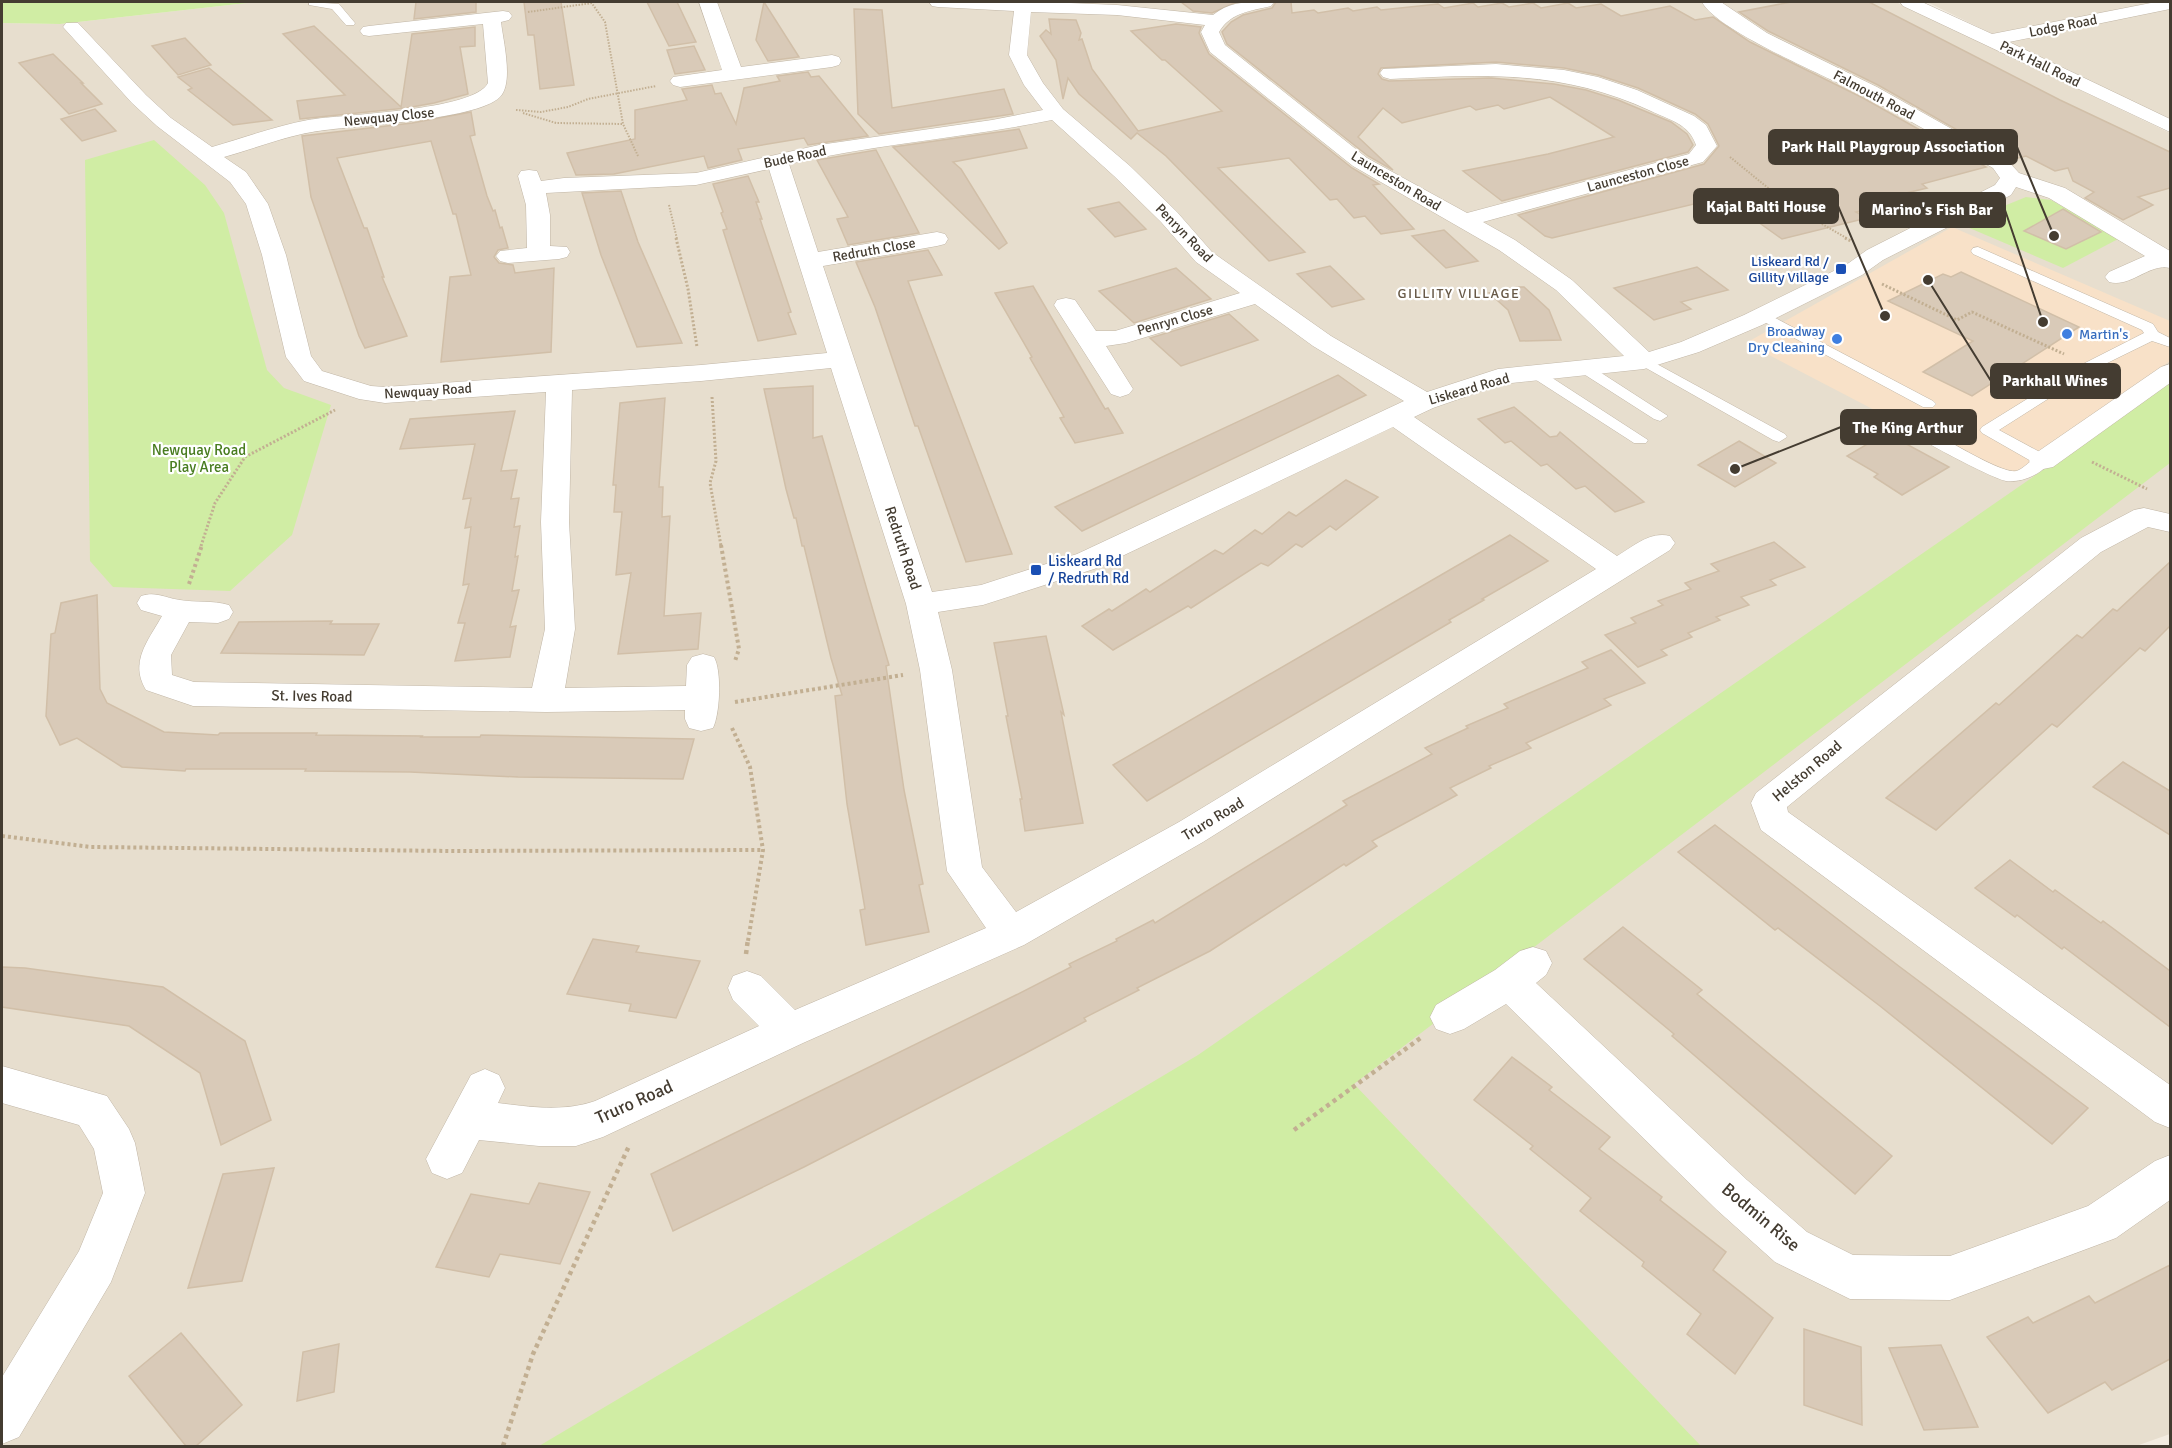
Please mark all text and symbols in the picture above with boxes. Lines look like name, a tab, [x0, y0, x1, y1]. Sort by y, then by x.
street label: Lodge Road	[2027, 11, 2099, 41]
street label: Park Hall Road	[1997, 37, 2083, 91]
street label: Falmouth Road	[1830, 66, 1918, 124]
street label: Newquay Close	[343, 104, 435, 130]
callout: Park Hall Playgroup Association	[1769, 130, 2017, 164]
text: Park Hall Playgroup Association	[1781, 137, 2005, 157]
street label: Bude Road	[762, 142, 828, 172]
street label: Launceston Road	[1348, 147, 1444, 215]
street label: Launceston Close	[1585, 152, 1691, 196]
callout: Kajal Balti House	[1694, 189, 1838, 223]
callout: Marino's Fish Bar	[1860, 193, 2005, 227]
text: Kajal Balti House	[1706, 197, 1826, 217]
street label: Penryn Road	[1152, 200, 1216, 266]
text: Marino's Fish Bar	[1871, 200, 1993, 220]
street label: Redruth Close	[831, 234, 917, 266]
place label: Liskeard Rd / Gillity Village	[1749, 253, 1829, 286]
marker: Liskeard Rd / Gillity Village	[1834, 262, 1848, 276]
district label: GILLITY VILLAGE	[1398, 285, 1520, 302]
street label: Penryn Close	[1135, 301, 1215, 339]
place label: Broadway Dry Cleaning	[1748, 323, 1825, 356]
place label: Martin's	[2079, 326, 2128, 343]
marker: Martin's	[2060, 327, 2074, 341]
marker: Broadway Dry Cleaning	[1830, 332, 1844, 346]
callout: Parkhall Wines	[1991, 364, 2120, 398]
street label: Liskeard Road	[1427, 369, 1511, 409]
text: Parkhall Wines	[2002, 371, 2108, 391]
street label: Newquay Road	[383, 379, 473, 403]
callout: The King Arthur	[1841, 410, 1976, 444]
text: The King Arthur	[1853, 418, 1964, 438]
park label: Newquay Road Play Area	[152, 441, 246, 476]
street label: Redruth Road	[881, 504, 925, 592]
place label: Liskeard Rd / Redruth Rd	[1048, 552, 1129, 587]
marker: Liskeard Rd / Redruth Rd	[1029, 563, 1043, 577]
street label: St. Ives Road	[271, 686, 353, 706]
street label: Helston Road	[1769, 737, 1845, 805]
street label: Truro Road	[1179, 794, 1247, 844]
street label: Truro Road	[592, 1075, 676, 1129]
street label: Bodmin Rise	[1717, 1178, 1805, 1256]

